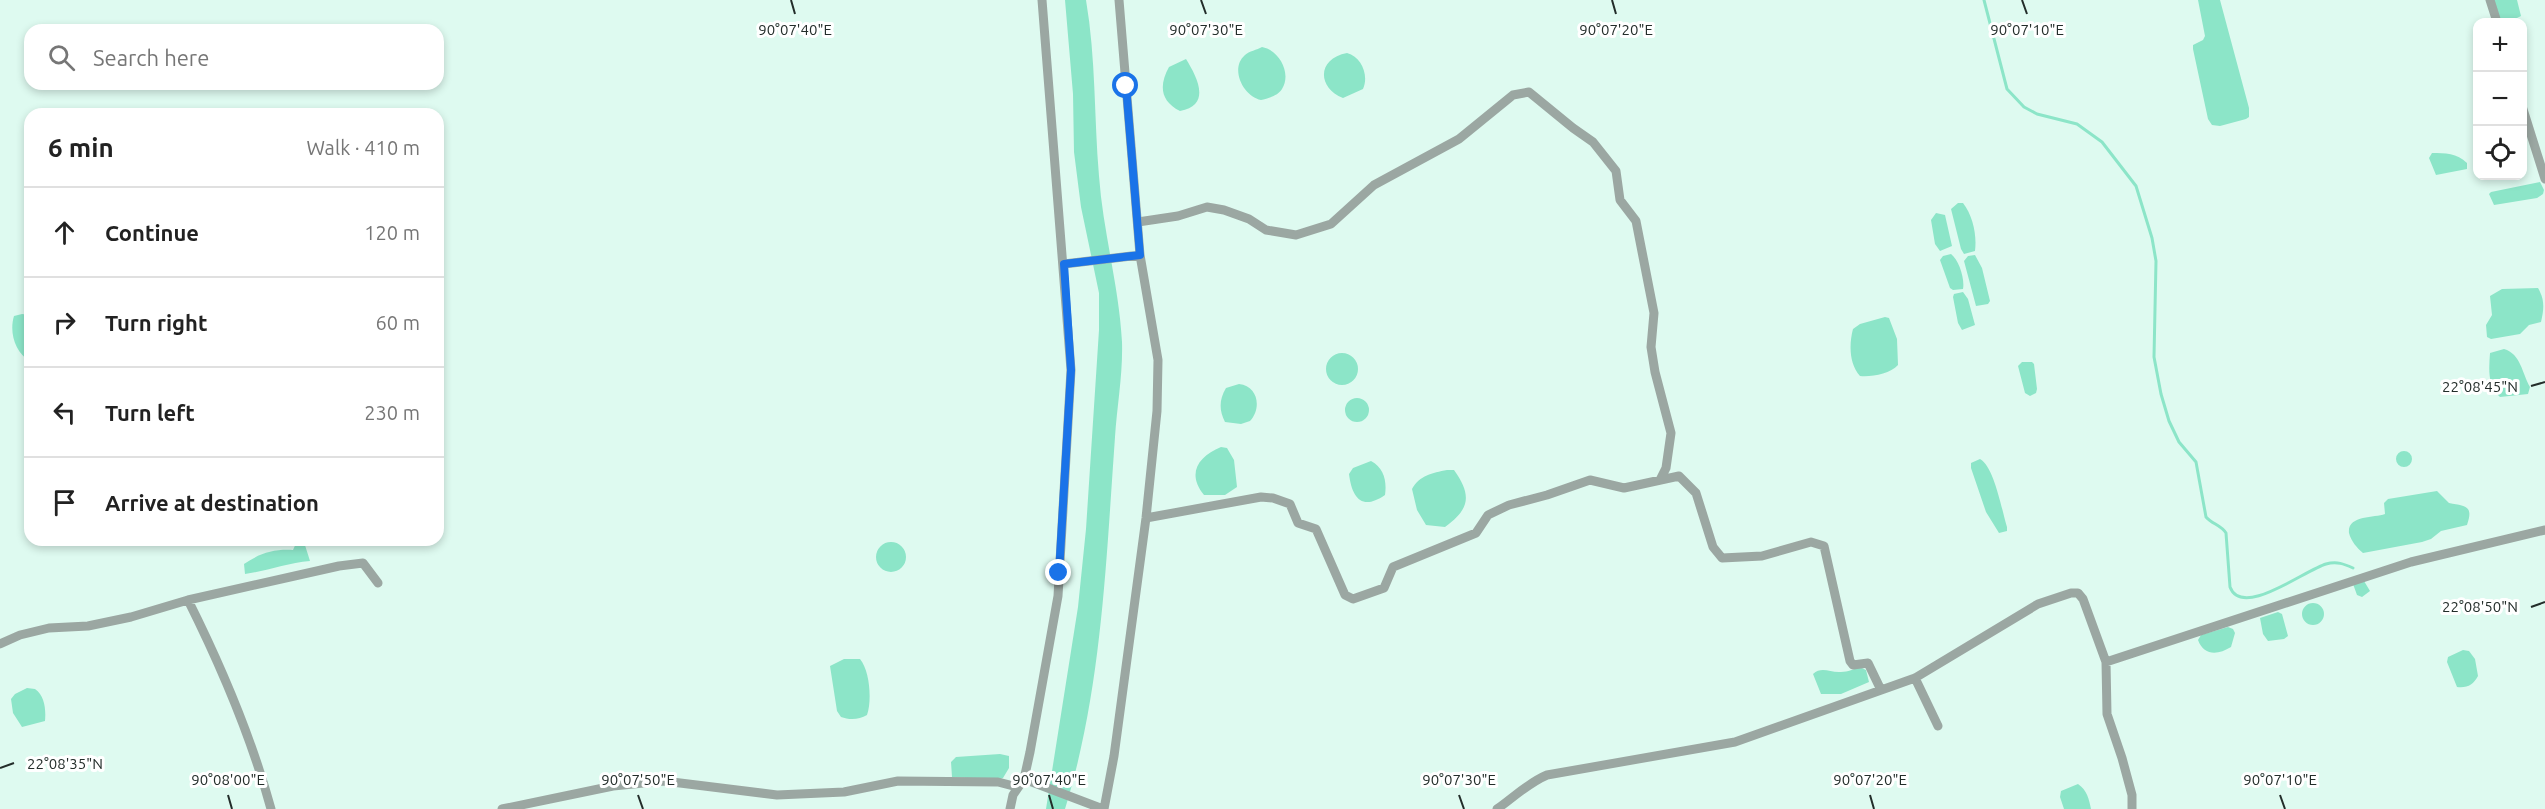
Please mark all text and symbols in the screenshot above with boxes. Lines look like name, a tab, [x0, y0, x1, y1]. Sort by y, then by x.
map controls	[2473, 18, 2527, 180]
button: +	[2473, 18, 2527, 72]
text: 90°07'40"E	[758, 21, 832, 38]
text: 90°07'30"E	[1169, 21, 1243, 38]
text: 90°07'20"E	[1579, 21, 1653, 38]
text: 90°07'10"E	[1990, 21, 2064, 38]
search box	[24, 24, 444, 90]
icon: search	[45, 41, 78, 74]
text: Search here	[93, 45, 209, 70]
route start	[1112, 72, 1138, 98]
button: −	[2473, 72, 2527, 126]
button: locate	[2473, 126, 2527, 180]
text: 6 min	[48, 133, 114, 162]
text: Walk · 410 m	[307, 136, 420, 159]
icon: ahead	[48, 216, 81, 249]
text: Continue	[105, 220, 199, 245]
text: 120 m	[364, 221, 420, 244]
icon: right	[48, 306, 81, 339]
text: Turn right	[105, 310, 207, 335]
text: 60 m	[376, 311, 420, 334]
text: 22°08'45"N	[2442, 378, 2518, 395]
icon: left	[48, 396, 81, 429]
text: Turn left	[105, 400, 195, 425]
text: 230 m	[364, 401, 420, 424]
icon: arrive	[48, 486, 81, 519]
text: Arrive at destination	[105, 490, 319, 515]
route end	[1045, 559, 1071, 585]
text: 22°08'50"N	[2442, 598, 2518, 615]
text: 22°08'35"N	[27, 755, 103, 772]
text: 90°08'00"E	[191, 771, 265, 788]
text: 90°07'50"E	[601, 771, 675, 788]
text: 90°07'40"E	[1012, 771, 1086, 788]
text: 90°07'30"E	[1422, 771, 1496, 788]
text: 90°07'20"E	[1833, 771, 1907, 788]
text: 90°07'10"E	[2243, 771, 2317, 788]

